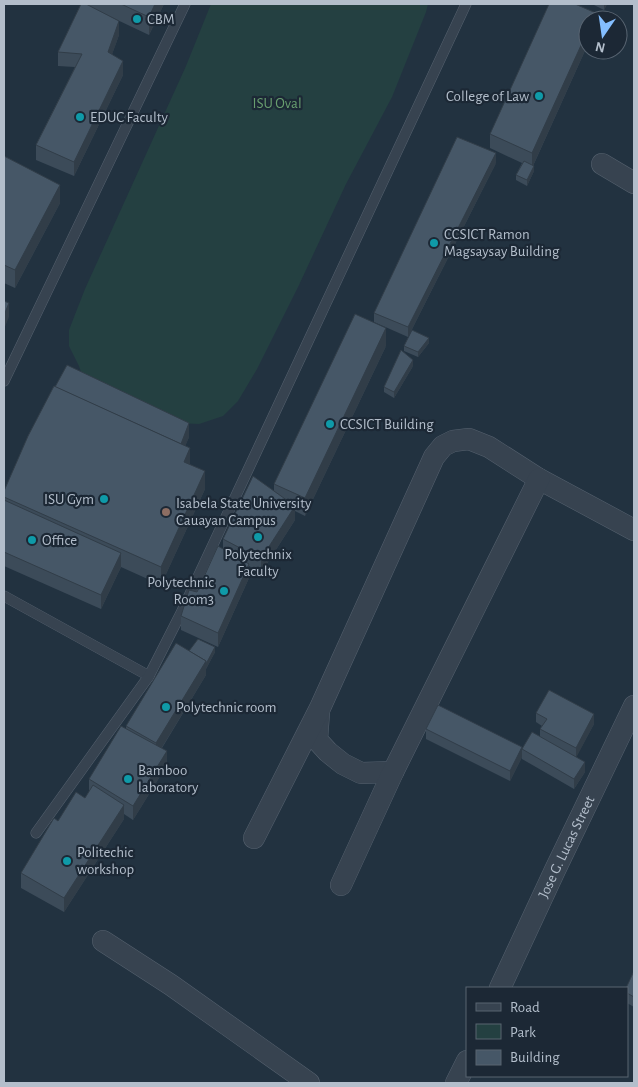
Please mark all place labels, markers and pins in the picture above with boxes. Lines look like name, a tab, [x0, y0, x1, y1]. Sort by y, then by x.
place label: CBM	[147, 12, 175, 27]
marker: CBM	[131, 13, 143, 25]
place label: College of Law	[446, 89, 529, 104]
marker: College of Law	[533, 90, 545, 102]
place label: EDUC Faculty	[90, 110, 168, 125]
marker: EDUC Faculty	[74, 111, 86, 123]
place label: CCSICT Ramon Magsaysay Building	[444, 227, 560, 259]
marker: CCSICT Ramon Magsaysay Building	[428, 237, 440, 249]
place label: CCSICT Building	[340, 417, 434, 432]
marker: CCSICT Building	[324, 418, 336, 430]
place label: ISU Gym	[44, 492, 94, 507]
marker: ISU Gym	[98, 493, 110, 505]
place label: Isabela State University Cauayan Campus	[176, 496, 312, 528]
marker: Isabela State University Cauayan Campus	[160, 506, 172, 518]
marker: Polytechnix Faculty	[252, 531, 264, 543]
place label: Office	[42, 533, 77, 548]
marker: Office	[26, 534, 38, 546]
place label: Polytechnix Faculty	[224, 547, 292, 579]
place label: Polytechnic Room3	[147, 575, 214, 607]
marker: Polytechnic Room3	[218, 585, 230, 597]
place label: Polytechnic room	[176, 700, 277, 715]
marker: Polytechnic room	[160, 701, 172, 713]
place label: Bamboo laboratory	[138, 763, 199, 795]
marker: Bamboo laboratory	[122, 773, 134, 785]
place label: Politechic workshop	[77, 845, 134, 877]
marker: Politechic workshop	[61, 855, 73, 867]

